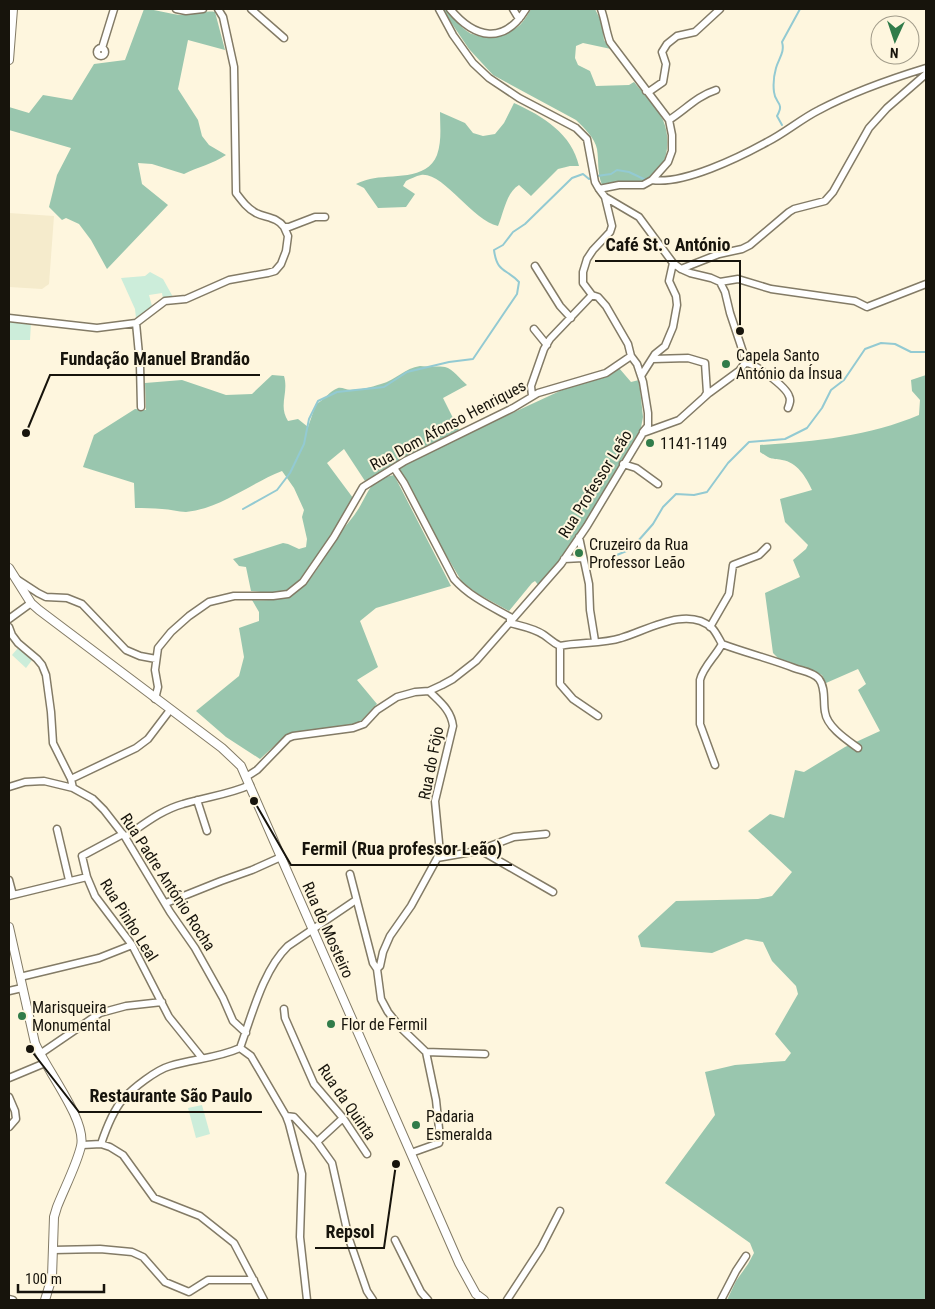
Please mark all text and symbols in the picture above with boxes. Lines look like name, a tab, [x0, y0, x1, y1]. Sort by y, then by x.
north arrow	[870, 15, 920, 65]
text: N	[890, 45, 899, 61]
callout: Café St.º António	[595, 228, 740, 261]
text: Café St.º António	[606, 234, 730, 255]
callout: Fundação Manuel Brandão	[50, 342, 260, 375]
place label: Capela Santo António da Ínsua	[736, 346, 842, 383]
text: Fundação Manuel Brandão	[60, 348, 250, 369]
marker: Capela Santo António da Ínsua	[720, 358, 732, 370]
street label: Rua Dom Afonso Henriques	[367, 376, 529, 474]
street label: Rua Professor Leão	[554, 427, 636, 541]
place label: 1141-1149	[660, 434, 727, 453]
marker: 1141-1149	[644, 437, 656, 449]
place label: Cruzeiro da Rua Professor Leão	[589, 535, 688, 572]
marker: Cruzeiro da Rua Professor Leão	[573, 547, 585, 559]
street label: Rua do Fôjo	[415, 725, 447, 801]
street label: Rua Padre António Rocha	[116, 810, 220, 954]
callout: Fermil (Rua professor Leão)	[291, 832, 512, 865]
text: Fermil (Rua professor Leão)	[302, 838, 502, 860]
street label: Rua Pinho Leal	[96, 875, 162, 965]
street label: Rua do Mosteiro	[298, 879, 358, 981]
place label: Marisqueira Monumental	[32, 998, 111, 1035]
marker: Marisqueira Monumental	[16, 1010, 28, 1022]
place label: Flor de Fermil	[341, 1015, 427, 1034]
marker: Flor de Fermil	[325, 1018, 337, 1030]
street label: Rua da Quinta	[314, 1061, 380, 1143]
callout: Restaurante São Paulo	[79, 1079, 262, 1112]
text: Restaurante São Paulo	[89, 1085, 253, 1106]
place label: Padaria Esmeralda	[426, 1107, 492, 1144]
marker: Padaria Esmeralda	[410, 1119, 422, 1131]
callout: Repsol	[315, 1215, 384, 1248]
text: Repsol	[325, 1221, 375, 1242]
scale bar	[18, 1262, 104, 1294]
text: 100 m	[25, 1270, 62, 1288]

